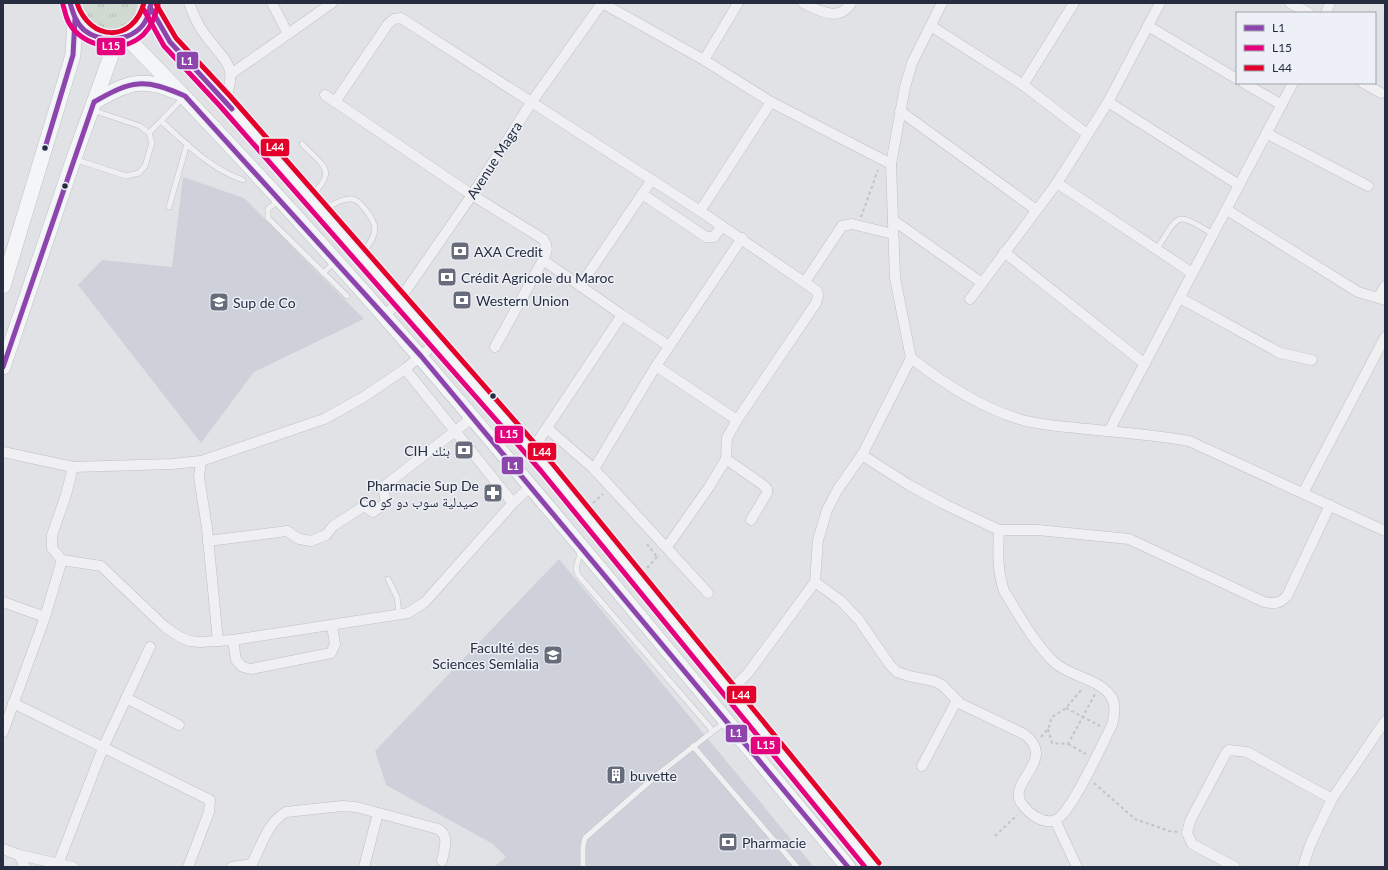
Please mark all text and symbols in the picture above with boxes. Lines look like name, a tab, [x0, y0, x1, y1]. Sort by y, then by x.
legend	[1236, 12, 1376, 84]
text: L1	[1272, 20, 1285, 35]
line badge: L15	[96, 37, 126, 56]
text: L15	[102, 39, 120, 52]
text: L15	[1272, 40, 1292, 55]
line badge: L1	[176, 51, 199, 70]
text: L1	[181, 54, 193, 67]
text: L44	[1272, 60, 1292, 75]
street label: Avenue Magra	[463, 118, 525, 202]
line badge: L44	[260, 138, 290, 157]
text: L44	[266, 140, 285, 153]
unlabelled marker	[40, 143, 50, 153]
unlabelled marker	[60, 181, 70, 191]
bank icon: AXA Credit	[449, 240, 471, 262]
place label: AXA Credit	[474, 243, 543, 260]
bank icon: Crédit Agricole du Maroc	[436, 266, 458, 288]
place label: Crédit Agricole du Maroc	[461, 269, 615, 286]
bank icon: Western Union	[451, 289, 473, 311]
school or university icon: Sup de Co	[208, 291, 230, 313]
place label: Western Union	[476, 292, 569, 309]
place label: Sup de Co	[233, 294, 296, 311]
unlabelled marker	[488, 391, 498, 401]
line badge: L15	[494, 425, 524, 444]
text: L15	[500, 427, 518, 440]
bank icon: CIH بنك	[453, 439, 475, 461]
place label: CIH بنك	[404, 442, 450, 459]
line badge: L44	[527, 442, 557, 461]
text: L44	[533, 445, 552, 458]
line badge: L1	[501, 456, 524, 475]
text: L1	[507, 459, 519, 472]
place label: Pharmacie Sup De Co صيدلية سوب دو كو	[359, 477, 479, 511]
pharmacy icon: Pharmacie Sup De Co صيدلية سوب دو كو	[482, 482, 504, 504]
place label: Faculté des Sciences Semlalia	[432, 639, 539, 672]
school or university icon: Faculté des Sciences Semlalia	[542, 644, 564, 666]
line badge: L44	[726, 685, 757, 704]
text: L44	[732, 688, 751, 701]
line badge: L1	[725, 724, 748, 743]
text: L1	[730, 726, 742, 739]
line badge: L15	[750, 736, 781, 755]
text: L15	[757, 738, 775, 751]
building icon: buvette	[605, 764, 627, 786]
place label: buvette	[630, 767, 677, 784]
bank icon: Pharmacie	[717, 831, 739, 853]
place label: Pharmacie	[742, 834, 806, 851]

